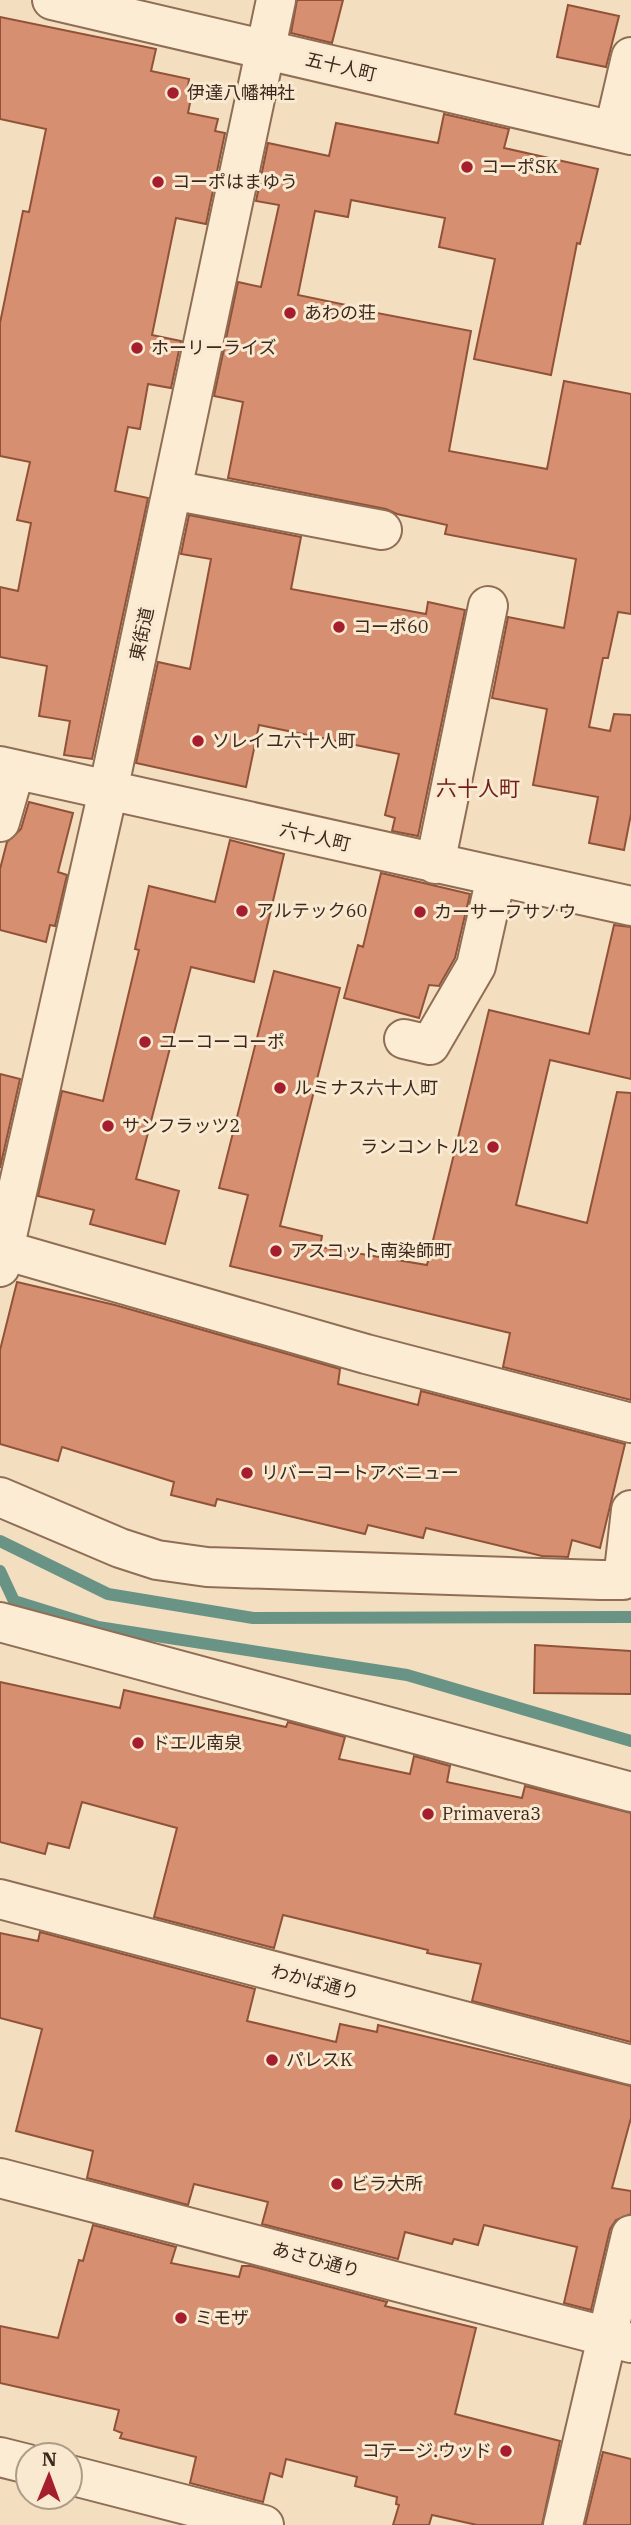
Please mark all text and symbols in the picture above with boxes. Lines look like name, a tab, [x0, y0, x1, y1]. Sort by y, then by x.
street label: 五十人町	[303, 47, 379, 86]
place label: 伊達八幡神社	[187, 81, 295, 104]
marker: 伊達八幡神社	[165, 85, 181, 101]
place label: コーポSK	[481, 155, 559, 178]
marker: コーポSK	[459, 159, 475, 175]
place label: コーポはまゆう	[172, 170, 298, 193]
marker: コーポはまゆう	[150, 174, 166, 190]
place label: あわの荘	[304, 301, 376, 324]
marker: あわの荘	[282, 305, 298, 321]
place label: ホーリーライズ	[151, 336, 276, 359]
marker: ホーリーライズ	[129, 340, 145, 356]
street label: 東街道	[125, 605, 158, 663]
place label: コーポ60	[353, 615, 429, 638]
marker: コーポ60	[331, 619, 347, 635]
place label: ソレイユ六十人町	[212, 729, 356, 752]
marker: ソレイユ六十人町	[190, 733, 206, 749]
district label: 六十人町	[436, 774, 520, 802]
street label: 六十人町	[277, 817, 353, 856]
place label: アルテック60	[256, 899, 367, 922]
place label: カーサーフサノウ	[434, 900, 576, 923]
marker: アルテック60	[234, 903, 250, 919]
marker: カーサーフサノウ	[412, 904, 428, 920]
place label: ユーコーコーポ	[159, 1030, 285, 1053]
marker: ユーコーコーポ	[137, 1034, 153, 1050]
place label: ルミナス六十人町	[294, 1076, 438, 1099]
marker: ルミナス六十人町	[272, 1080, 288, 1096]
place label: サンフラッツ2	[122, 1114, 240, 1137]
marker: サンフラッツ2	[100, 1118, 116, 1134]
place label: ランコントル2	[360, 1135, 479, 1158]
marker: ランコントル2	[485, 1139, 501, 1155]
place label: アスコット南染師町	[290, 1239, 452, 1262]
marker: アスコット南染師町	[268, 1243, 284, 1259]
place label: リバーコートアベニュー	[261, 1461, 459, 1484]
marker: リバーコートアベニュー	[239, 1465, 255, 1481]
place label: ドエル南泉	[152, 1731, 242, 1754]
marker: ドエル南泉	[130, 1735, 146, 1751]
place label: Primavera3	[442, 1802, 541, 1825]
marker: Primavera3	[420, 1806, 436, 1822]
street label: わかば通り	[269, 1959, 362, 2004]
place label: パレスK	[286, 2048, 353, 2071]
marker: パレスK	[264, 2052, 280, 2068]
place label: ビラ大所	[351, 2172, 423, 2195]
marker: ビラ大所	[329, 2176, 345, 2192]
street label: あさひ通り	[270, 2237, 363, 2282]
place label: ミモザ	[195, 2306, 249, 2329]
marker: ミモザ	[173, 2310, 189, 2326]
place label: コテージ.ウッド	[362, 2439, 492, 2462]
north arrow	[14, 2441, 84, 2511]
marker: コテージ.ウッド	[498, 2443, 514, 2459]
text: N	[42, 2447, 57, 2471]

